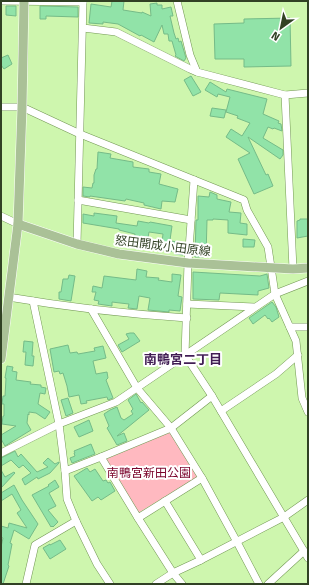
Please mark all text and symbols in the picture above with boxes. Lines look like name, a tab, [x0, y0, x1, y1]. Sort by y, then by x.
north arrow	[261, 8, 301, 48]
text: N	[269, 29, 282, 43]
street label: 怒田開成小田原線	[114, 233, 212, 259]
district label: 南鴨宮二丁目	[144, 352, 222, 367]
park label: 南鴨宮新田公園	[107, 466, 191, 480]

